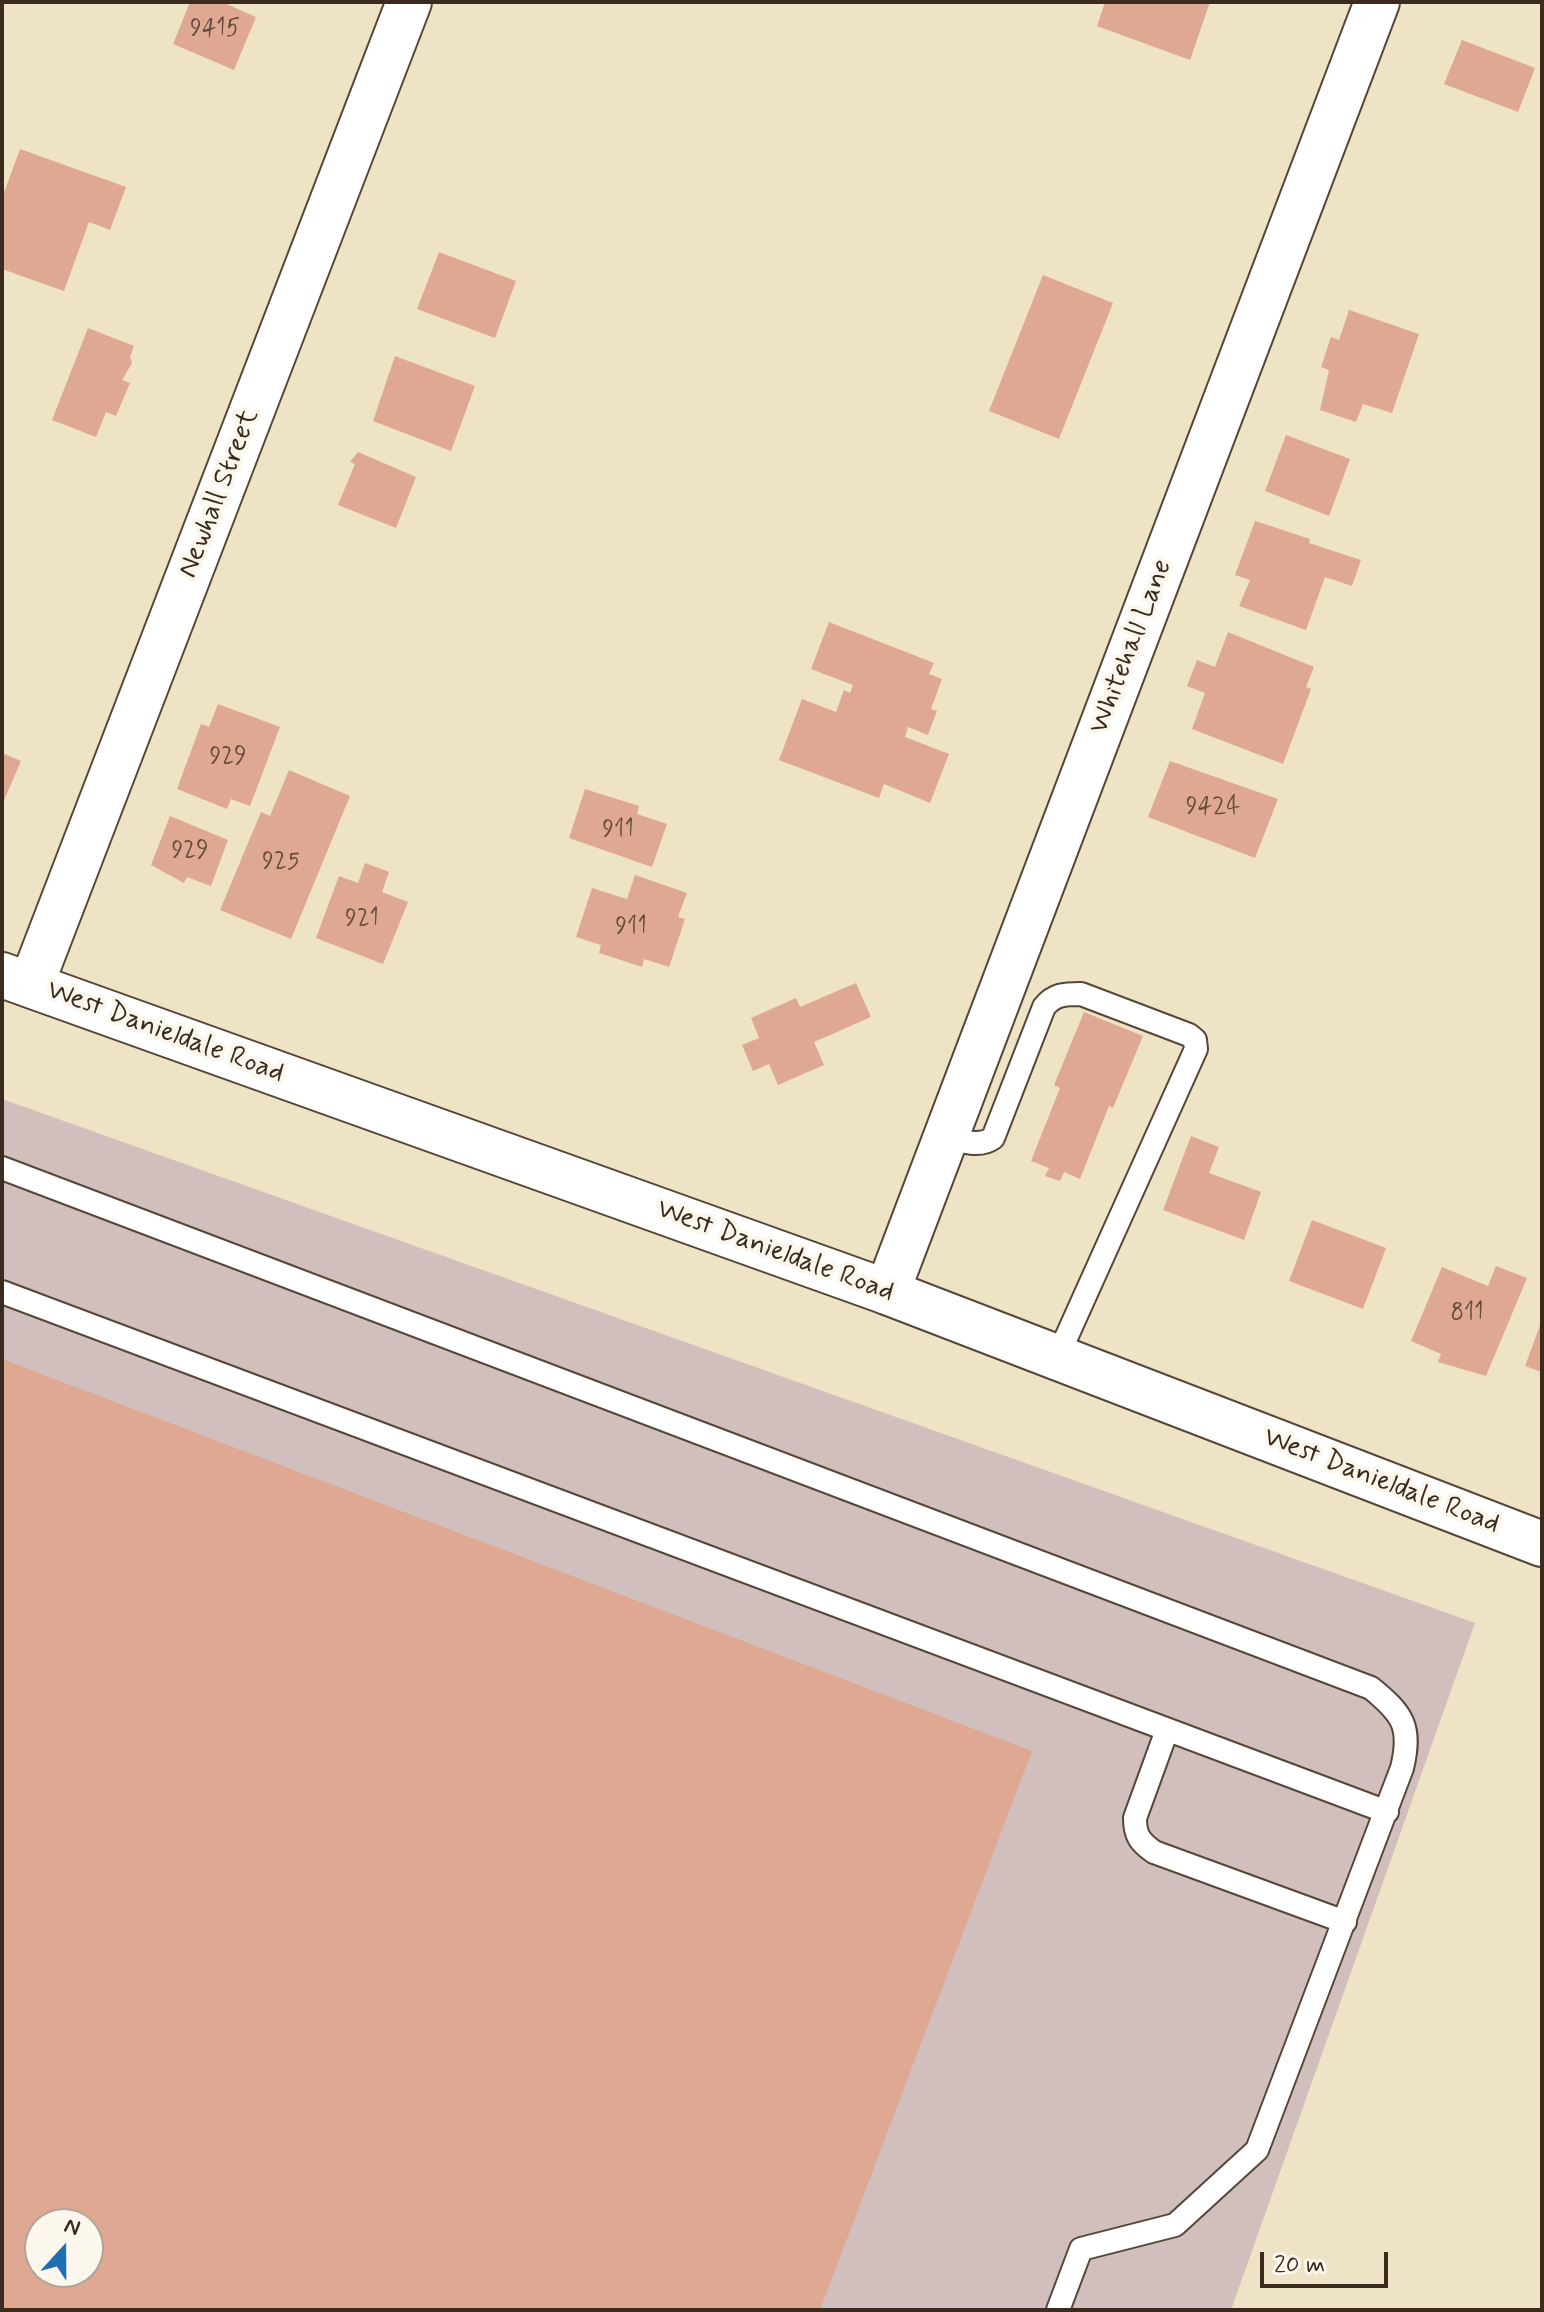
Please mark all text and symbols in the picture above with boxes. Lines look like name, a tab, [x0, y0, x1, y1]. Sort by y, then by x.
house number: 9415	[190, 16, 240, 44]
street label: Newhall Street	[172, 405, 268, 583]
street label: Whitehall Lane	[1083, 555, 1181, 739]
house number: 929	[209, 744, 247, 772]
house number: 9424	[1186, 794, 1240, 822]
house number: 911	[602, 817, 634, 845]
house number: 929	[171, 838, 209, 866]
house number: 925	[262, 849, 300, 877]
house number: 921	[345, 906, 379, 934]
house number: 911	[615, 914, 647, 942]
street label: West Danieldale Road	[42, 974, 288, 1092]
street label: West Danieldale Road	[652, 1193, 898, 1311]
house number: 811	[1450, 1300, 1484, 1328]
street label: West Danieldale Road	[1258, 1422, 1504, 1542]
north arrow	[24, 2208, 104, 2288]
text: N	[60, 2212, 84, 2243]
scale bar	[1264, 2236, 1392, 2286]
text: 20 m	[1274, 2250, 1325, 2281]

